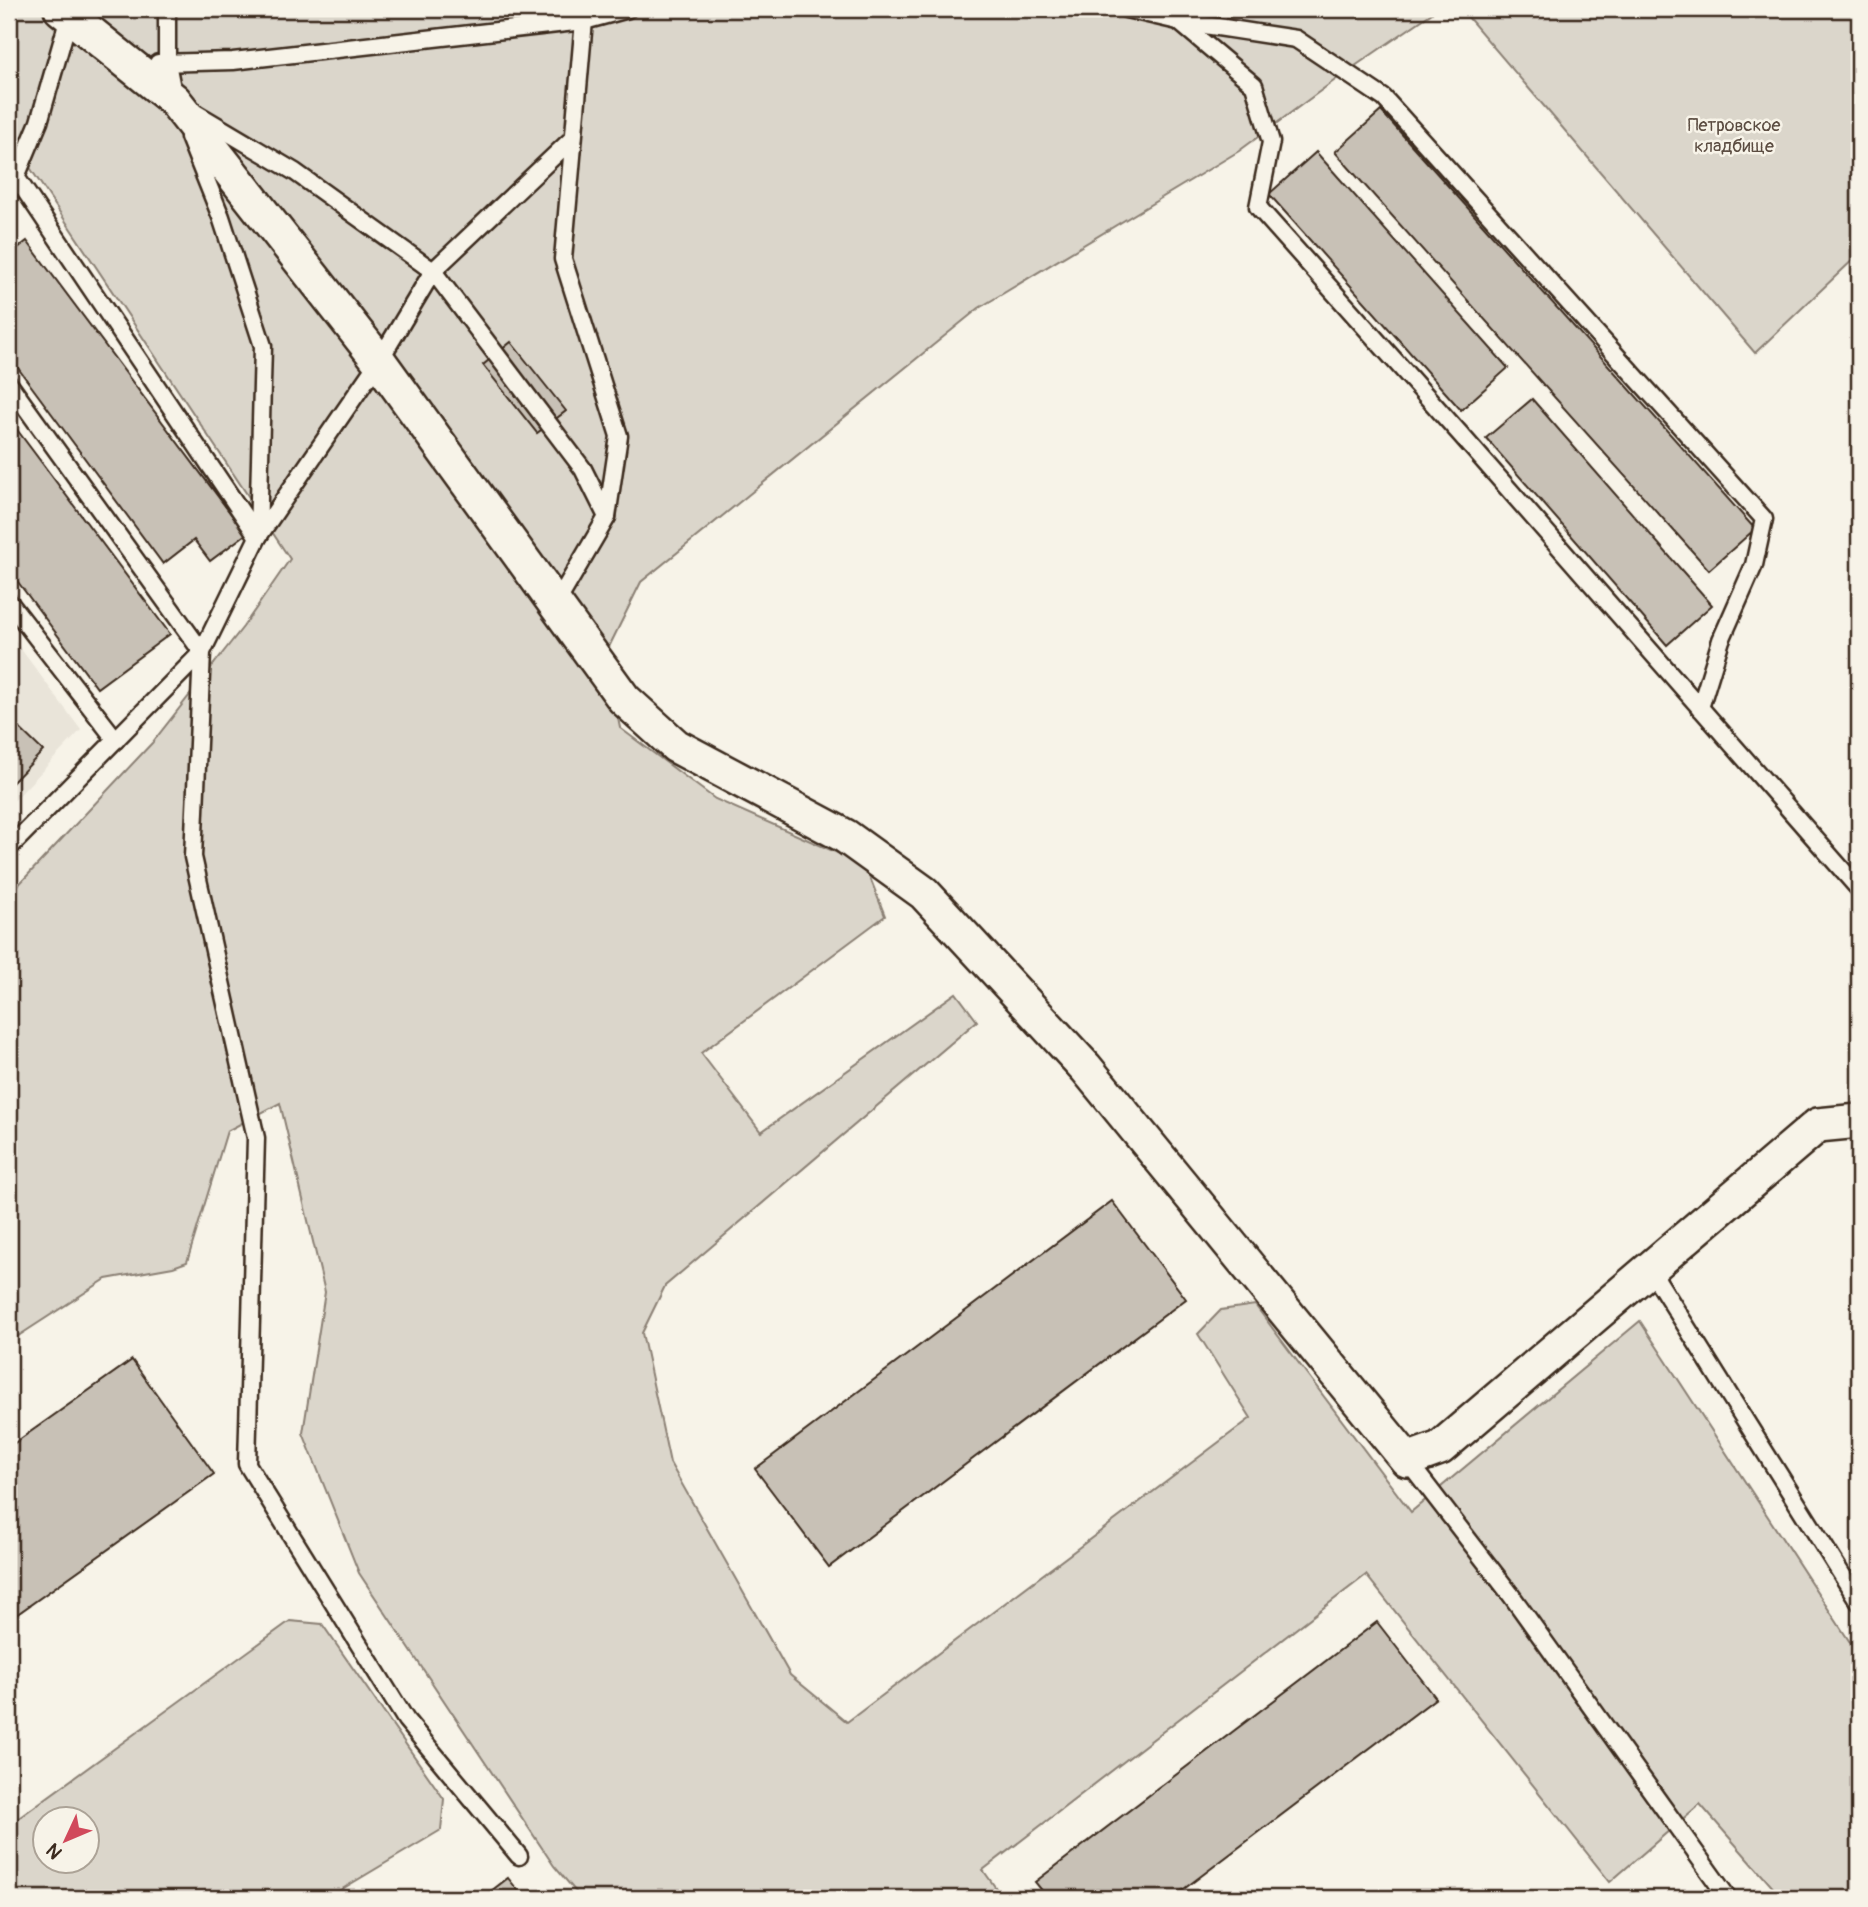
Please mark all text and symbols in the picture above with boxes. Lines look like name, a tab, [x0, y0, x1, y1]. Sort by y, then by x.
park label: Петровское кладбище	[1688, 114, 1780, 158]
north arrow	[32, 1806, 102, 1876]
text: N	[41, 1838, 68, 1864]

